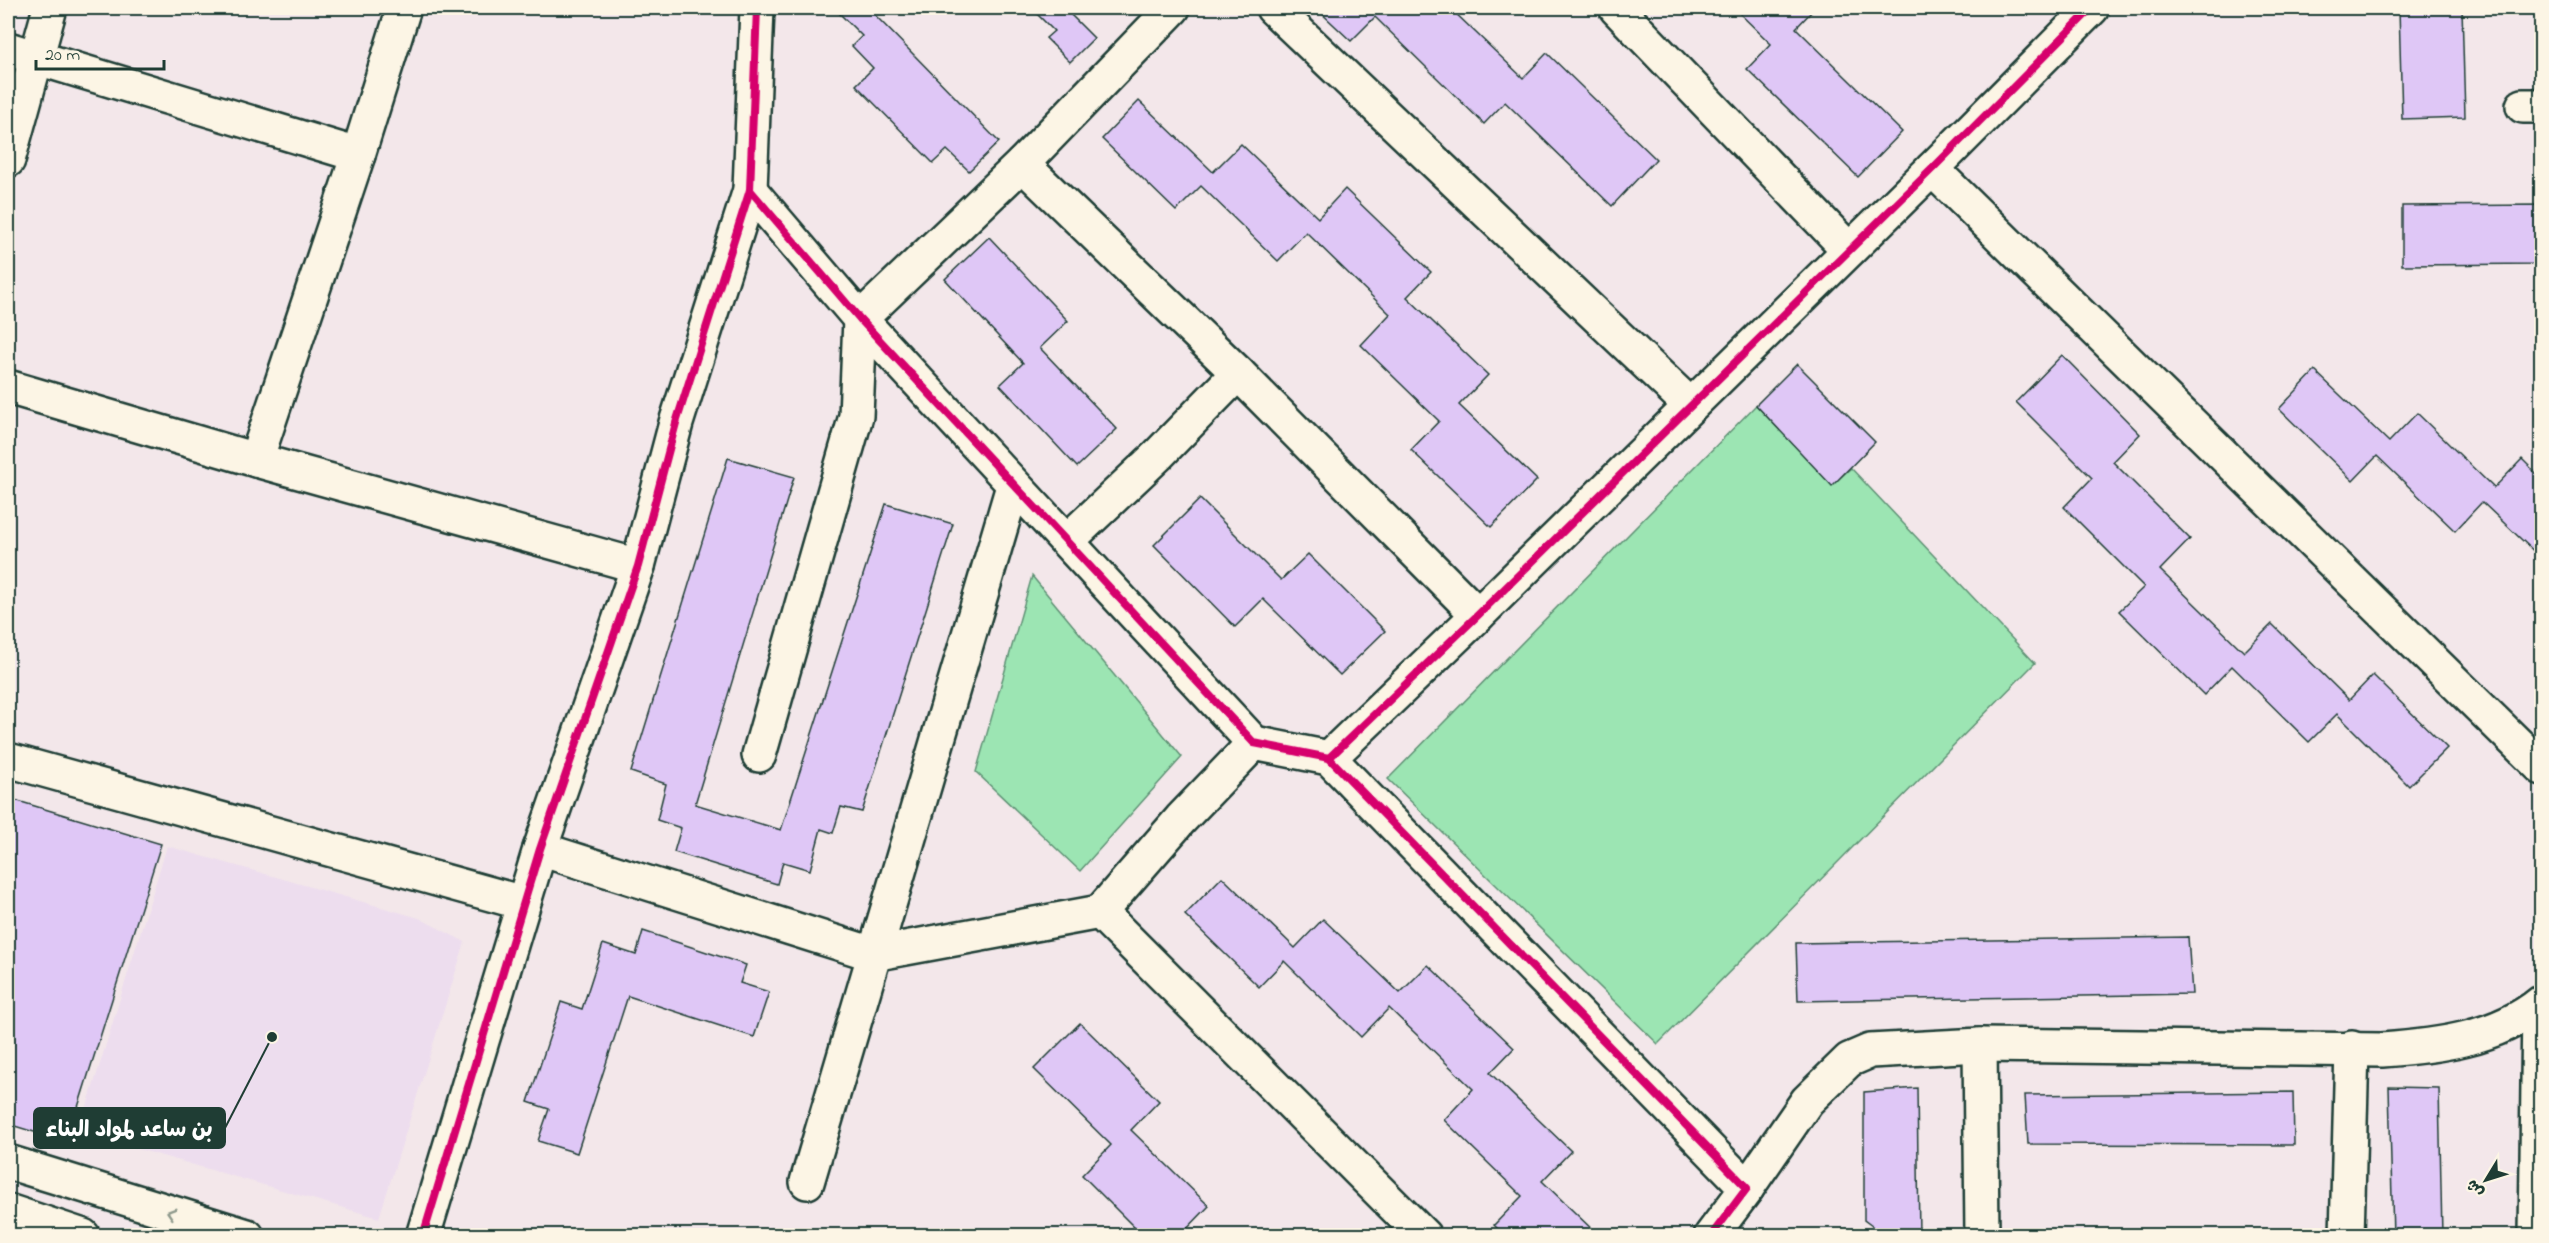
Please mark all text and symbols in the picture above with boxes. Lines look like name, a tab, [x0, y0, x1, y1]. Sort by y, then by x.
scale bar	[36, 33, 164, 71]
text: 20 m	[45, 43, 80, 69]
callout: بن ساعد لمواد البناء	[34, 1108, 225, 1148]
text: بن ساعد لمواد البناء	[45, 1115, 213, 1147]
north arrow	[2456, 1150, 2516, 1210]
text: ش	[2461, 1174, 2491, 1202]
one-way arrow	[166, 1207, 177, 1220]

